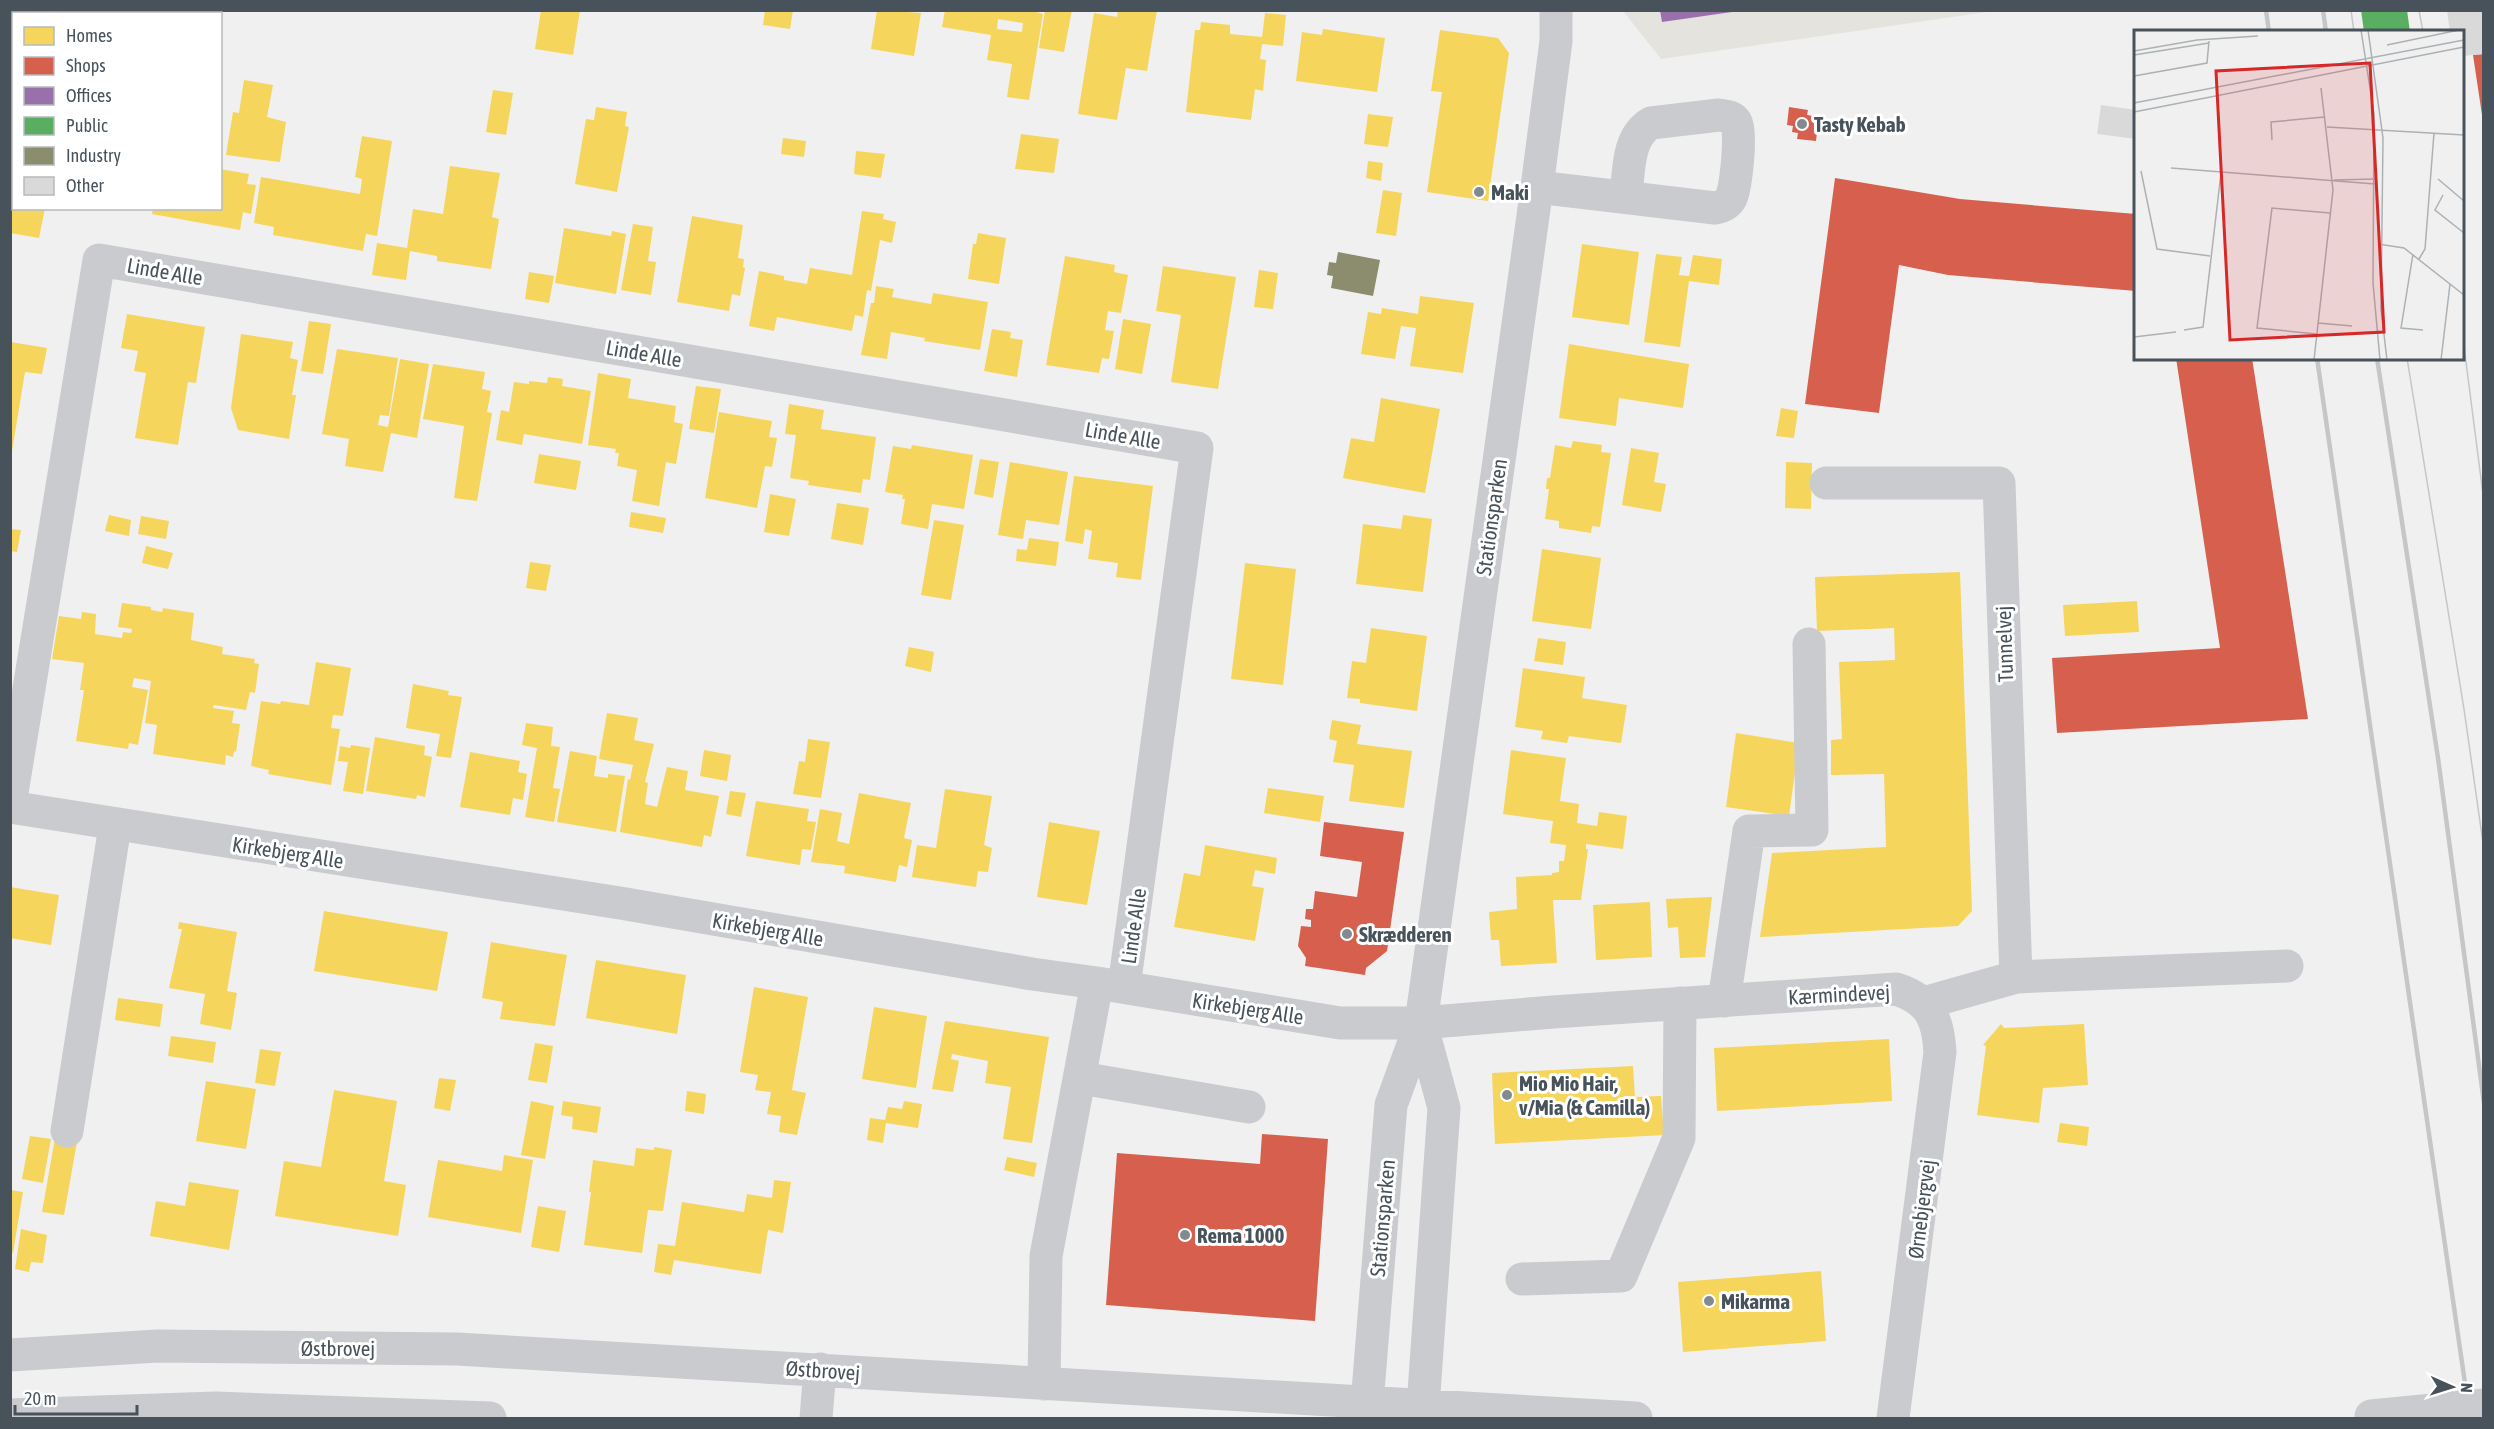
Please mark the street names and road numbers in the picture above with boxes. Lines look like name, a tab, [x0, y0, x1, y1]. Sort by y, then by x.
street label: Linde Alle	[125, 253, 205, 289]
street label: Linde Alle	[604, 335, 684, 371]
street label: Linde Alle	[1083, 417, 1163, 453]
street label: Stationsparken	[1471, 457, 1511, 577]
street label: Tunnelvej	[1991, 605, 2017, 683]
street label: Kirkebjerg Alle	[231, 831, 345, 873]
street label: Linde Alle	[1116, 887, 1150, 965]
street label: Kirkebjerg Alle	[711, 907, 825, 951]
street label: Kærmindevej	[1787, 979, 1891, 1009]
street label: Kirkebjerg Alle	[1191, 987, 1305, 1029]
street label: Stationsparken	[1365, 1158, 1399, 1278]
street label: Ørnebjergvej	[1903, 1158, 1939, 1260]
street label: Østbrovej	[301, 1336, 375, 1360]
street label: Østbrovej	[785, 1355, 861, 1385]

